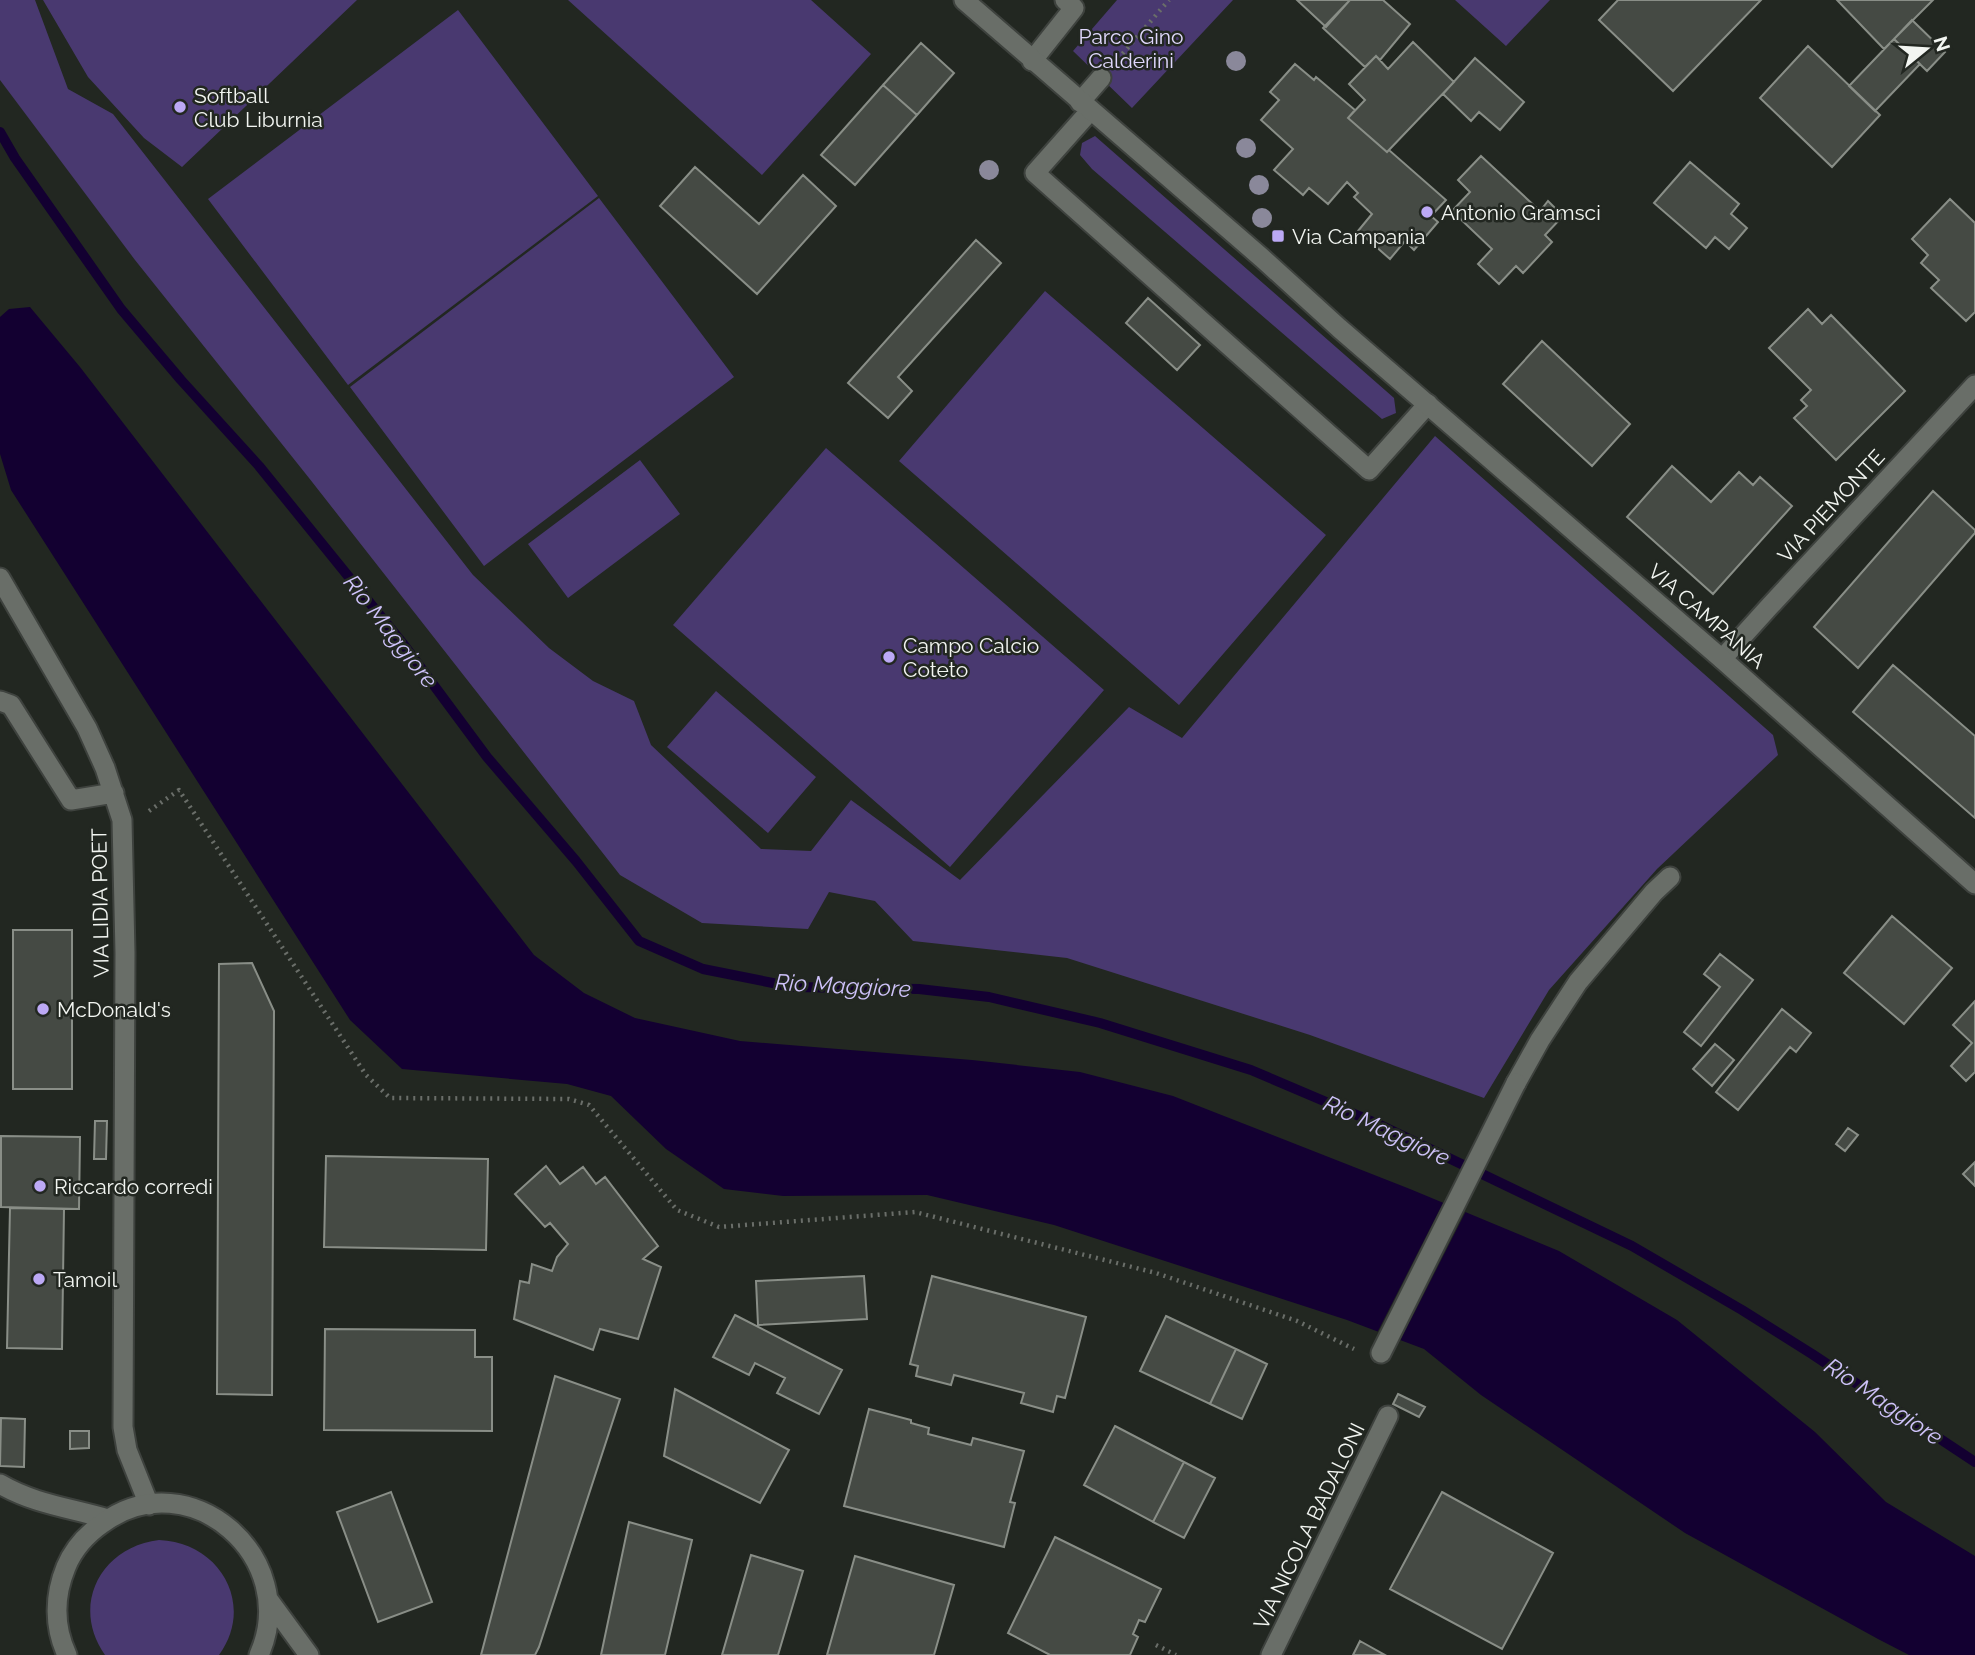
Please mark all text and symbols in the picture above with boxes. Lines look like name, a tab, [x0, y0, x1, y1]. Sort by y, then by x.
north arrow	[1891, 14, 1961, 84]
park label: Parco Gino Calderini	[1078, 24, 1184, 73]
text: N	[1929, 33, 1955, 54]
place label: Softball Club Liburnia	[194, 83, 323, 132]
marker: Softball Club Liburnia	[172, 99, 188, 115]
place label: Antonio Gramsci	[1441, 200, 1601, 225]
marker: Antonio Gramsci	[1419, 204, 1435, 220]
place label: Via Campania	[1292, 224, 1425, 249]
marker: Via Campania	[1270, 228, 1286, 244]
street label: VIA PIEMONTE	[1772, 444, 1890, 568]
street label: VIA CAMPANIA	[1643, 558, 1771, 674]
water label: Rio Maggiore	[338, 569, 444, 693]
place label: Campo Calcio Coteto	[903, 633, 1039, 682]
marker: Campo Calcio Coteto	[881, 649, 897, 665]
street label: VIA LIDIA POET	[86, 828, 114, 978]
water label: Rio Maggiore	[774, 968, 912, 1002]
place label: McDonald's	[57, 997, 171, 1022]
marker: McDonald's	[35, 1001, 51, 1017]
water label: Rio Maggiore	[1320, 1089, 1454, 1171]
place label: Riccardo corredi	[54, 1174, 213, 1199]
marker: Riccardo corredi	[32, 1178, 48, 1194]
place label: Tamoil	[53, 1267, 117, 1292]
marker: Tamoil	[31, 1271, 47, 1287]
water label: Rio Maggiore	[1820, 1352, 1948, 1450]
street label: VIA NICOLA BADALONI	[1248, 1419, 1370, 1633]

